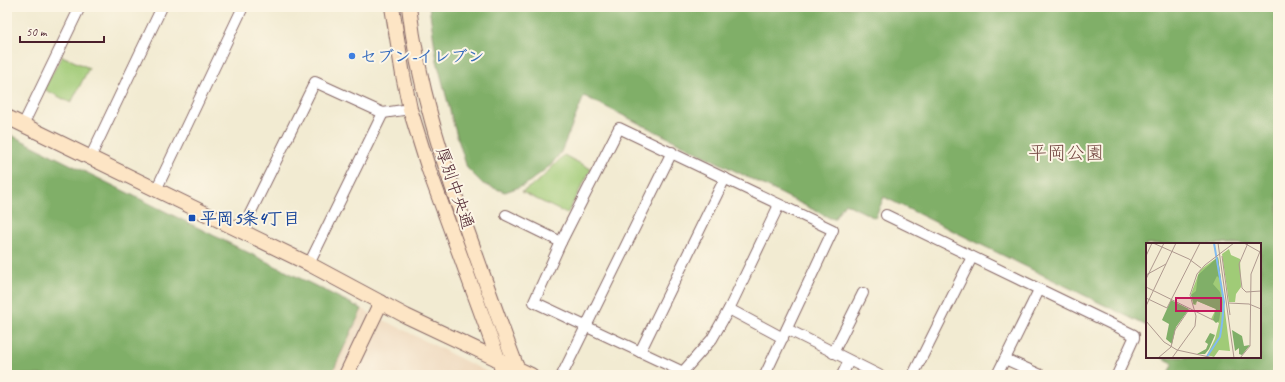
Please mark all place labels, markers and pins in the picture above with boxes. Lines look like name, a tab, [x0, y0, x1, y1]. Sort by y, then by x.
place label: セブン-イレブン	[360, 46, 485, 67]
marker: セブン-イレブン	[347, 51, 357, 61]
place label: 平岡5条4丁目	[200, 208, 300, 229]
marker: 平岡5条4丁目	[187, 213, 197, 223]

